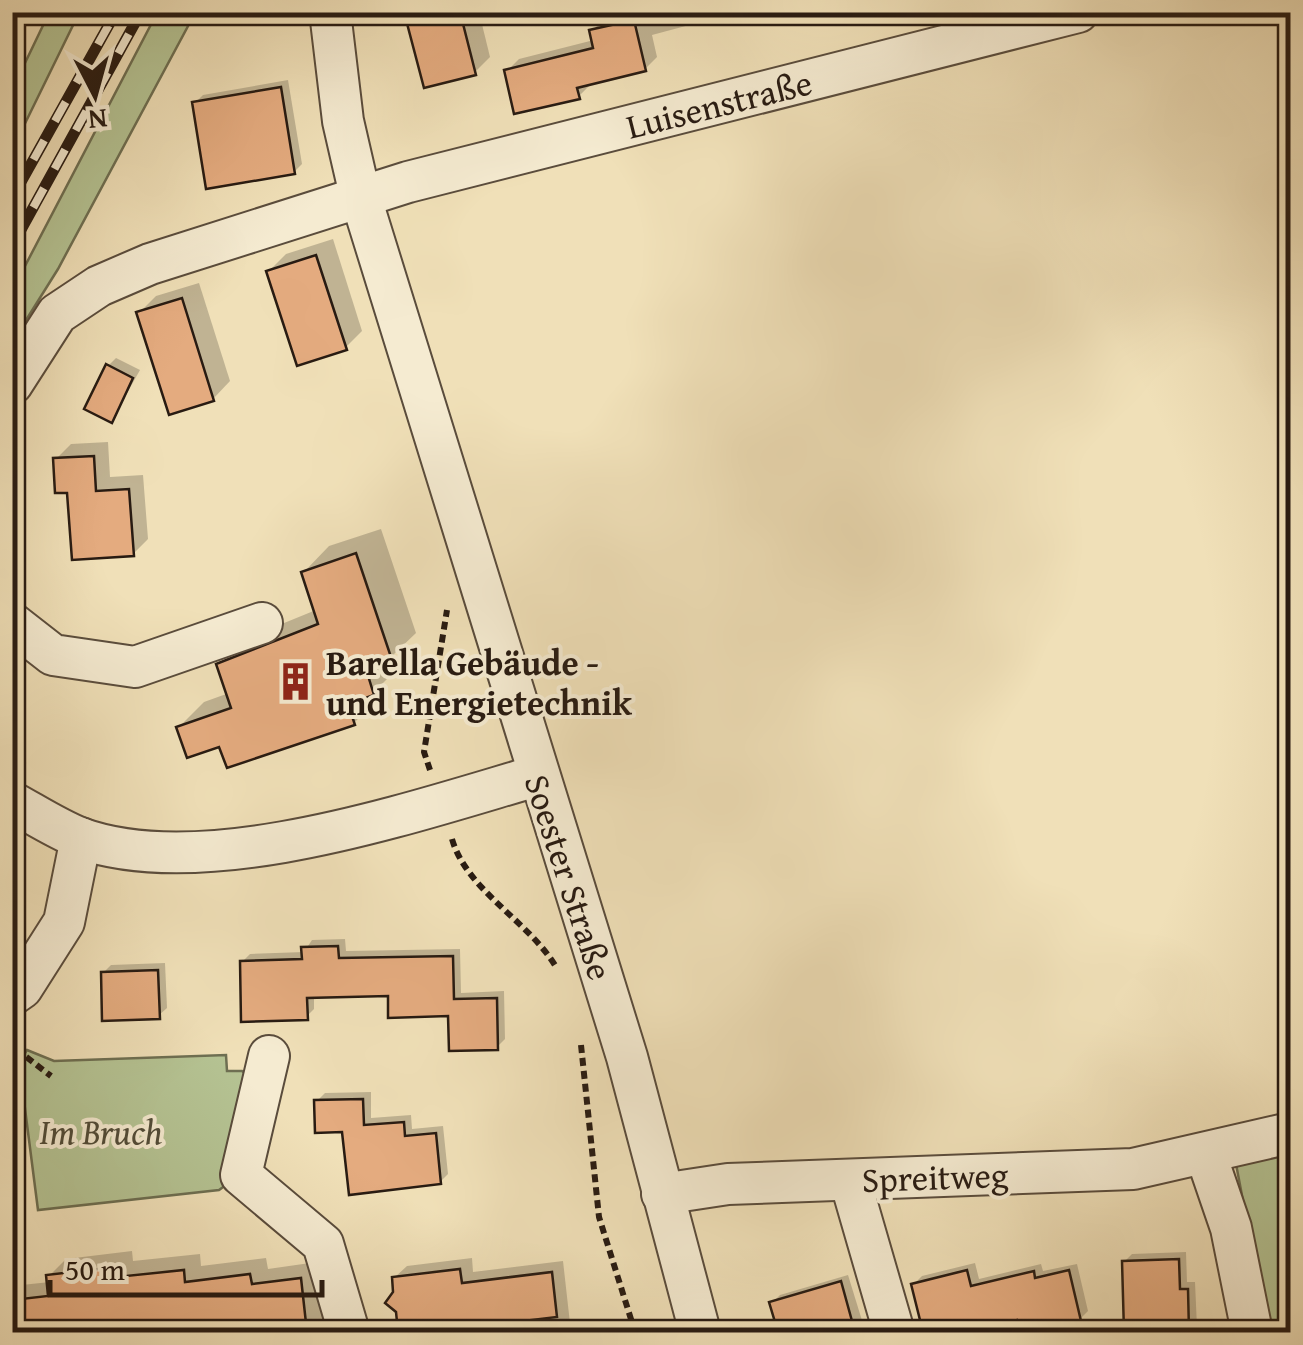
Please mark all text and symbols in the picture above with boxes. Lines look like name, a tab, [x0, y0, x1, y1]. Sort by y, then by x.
north arrow	[45, 45, 145, 145]
street label: Luisenstraße	[621, 56, 817, 152]
text: N	[86, 99, 109, 142]
place label: Barella Gebäude - und Energietechnik	[326, 637, 633, 728]
building icon: Barella Gebäude - und Energietechnik	[275, 661, 317, 703]
street label: Soester Straße	[512, 768, 626, 986]
park label: Im Bruch	[40, 1106, 162, 1157]
street label: Spreitweg	[861, 1149, 1010, 1205]
scale bar	[50, 1235, 322, 1297]
text: 50 m	[65, 1247, 125, 1291]

